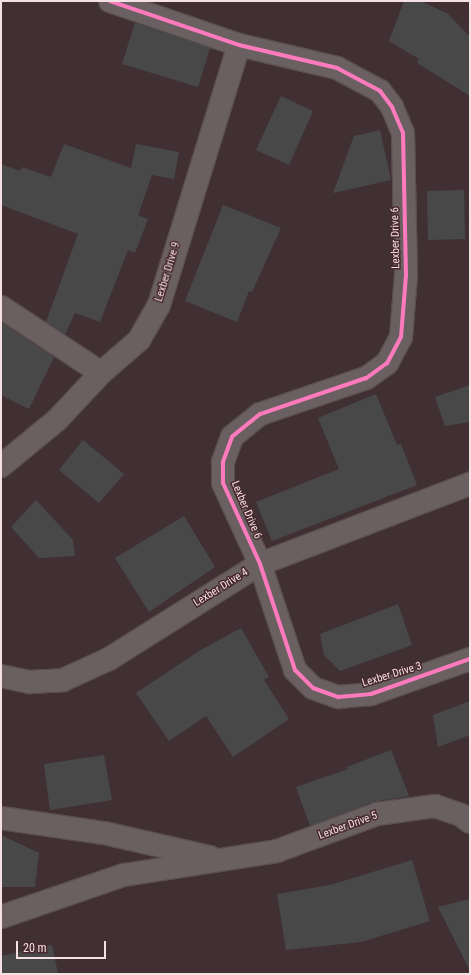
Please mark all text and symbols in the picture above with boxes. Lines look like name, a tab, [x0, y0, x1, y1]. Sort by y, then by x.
street label: Lexber Drive 6	[389, 207, 403, 269]
street label: Lexber Drive 9	[153, 241, 183, 303]
street label: Lexber Drive 6	[228, 479, 264, 541]
street label: Lexber Drive 4	[191, 566, 251, 610]
street label: Lexber Drive 3	[361, 660, 423, 690]
street label: Lexber Drive 5	[317, 809, 379, 843]
scale bar	[18, 933, 108, 959]
text: 20 m	[23, 941, 47, 955]

